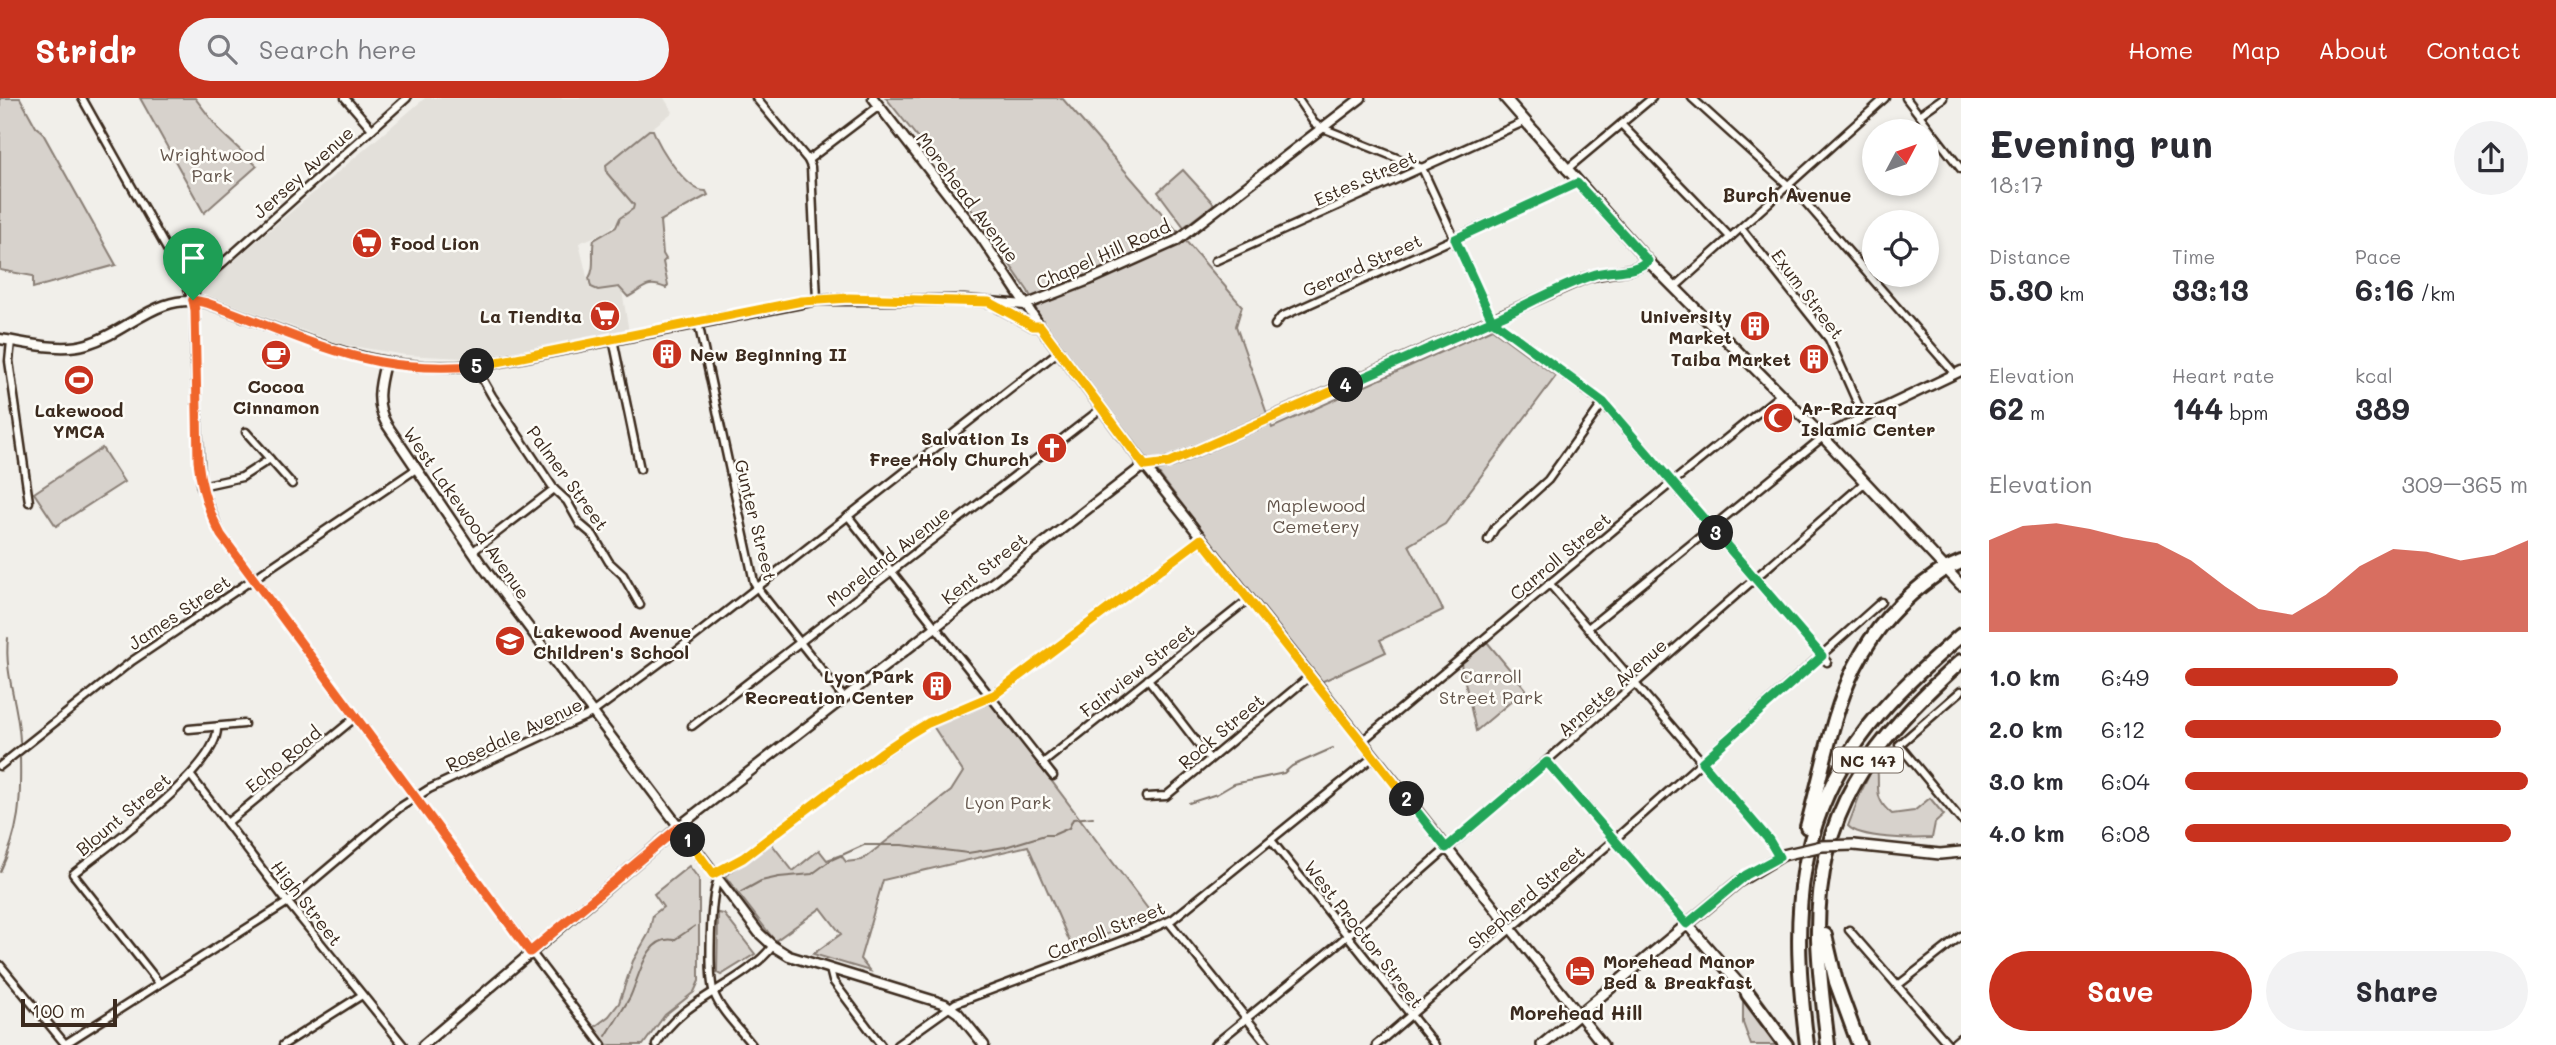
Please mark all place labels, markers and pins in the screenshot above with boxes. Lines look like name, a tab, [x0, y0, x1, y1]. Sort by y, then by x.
supermarket icon: Food Lion	[350, 226, 384, 260]
pin	[163, 228, 223, 300]
place label: Food Lion	[390, 231, 479, 255]
supermarket icon: La Tiendita	[588, 299, 622, 333]
place label: La Tiendita	[480, 304, 582, 328]
place label: University Market	[1640, 304, 1732, 349]
building icon: University Market	[1738, 309, 1772, 343]
building icon: New Beginning II	[650, 337, 684, 371]
cafe icon: Cocoa Cinnamon	[259, 338, 293, 372]
place label: New Beginning II	[690, 342, 847, 366]
building icon: Taiba Market	[1797, 342, 1831, 376]
place label: Taiba Market	[1671, 347, 1791, 371]
pin: 5	[460, 348, 494, 384]
sports icon: Lakewood YMCA	[62, 363, 96, 397]
pin: 4	[1328, 368, 1364, 402]
place label: Cocoa Cinnamon	[233, 374, 319, 419]
place label: Ar-Razzaq Islamic Center	[1801, 396, 1935, 441]
place label: Lakewood YMCA	[34, 398, 124, 443]
mosque icon: Ar-Razzaq Islamic Center	[1761, 401, 1795, 435]
place label: Salvation Is Free Holy Church	[869, 426, 1029, 471]
church icon: Salvation Is Free Holy Church	[1035, 431, 1069, 465]
pin: 3	[1698, 516, 1734, 550]
place label: Lakewood Avenue Children's School	[533, 619, 691, 664]
school or university icon: Lakewood Avenue Children's School	[493, 624, 527, 658]
place label: Lyon Park Recreation Center	[745, 664, 914, 709]
building icon: Lyon Park Recreation Center	[920, 669, 954, 703]
pin: 2	[1390, 782, 1424, 816]
pin: 1	[670, 822, 706, 858]
place label: Morehead Manor Bed & Breakfast	[1603, 949, 1755, 994]
hotel icon: Morehead Manor Bed & Breakfast	[1563, 954, 1597, 988]

